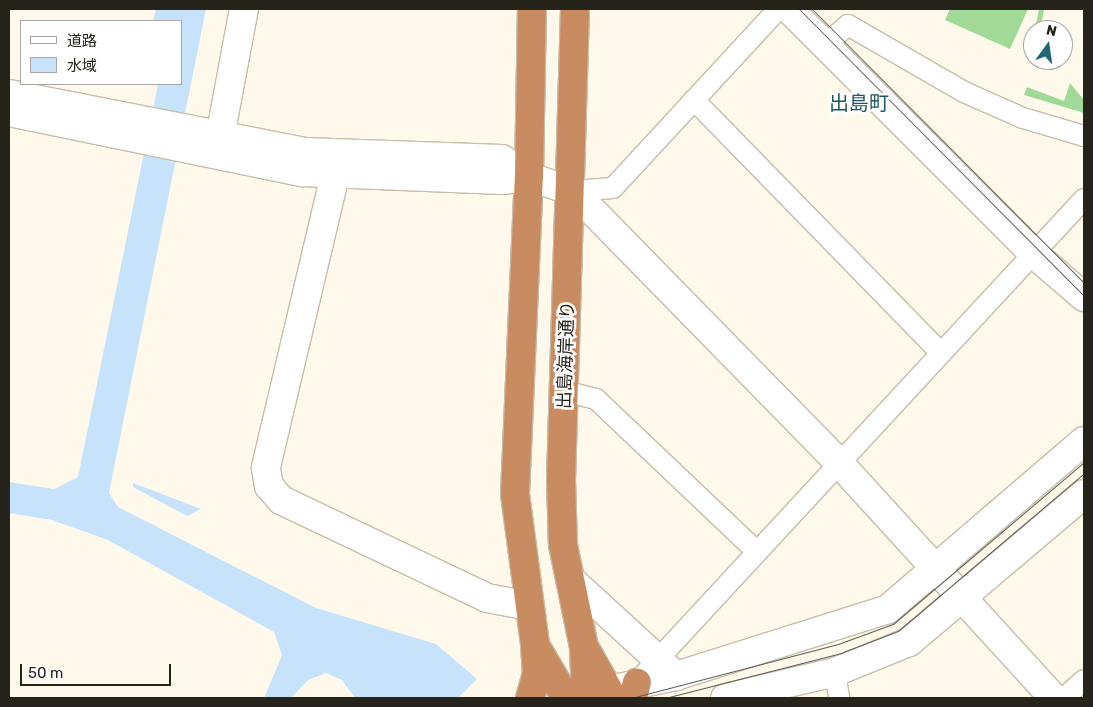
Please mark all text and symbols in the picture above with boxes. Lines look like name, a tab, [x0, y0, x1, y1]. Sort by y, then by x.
legend	[20, 20, 182, 85]
north arrow	[1023, 20, 1073, 70]
text: N	[1045, 21, 1058, 40]
text: 道路	[67, 32, 97, 50]
text: 水域	[67, 57, 97, 75]
district label: 出島町	[829, 91, 889, 115]
street label: 出島海岸通り	[553, 301, 579, 409]
scale bar	[22, 654, 174, 686]
text: 50 m	[28, 664, 63, 682]

